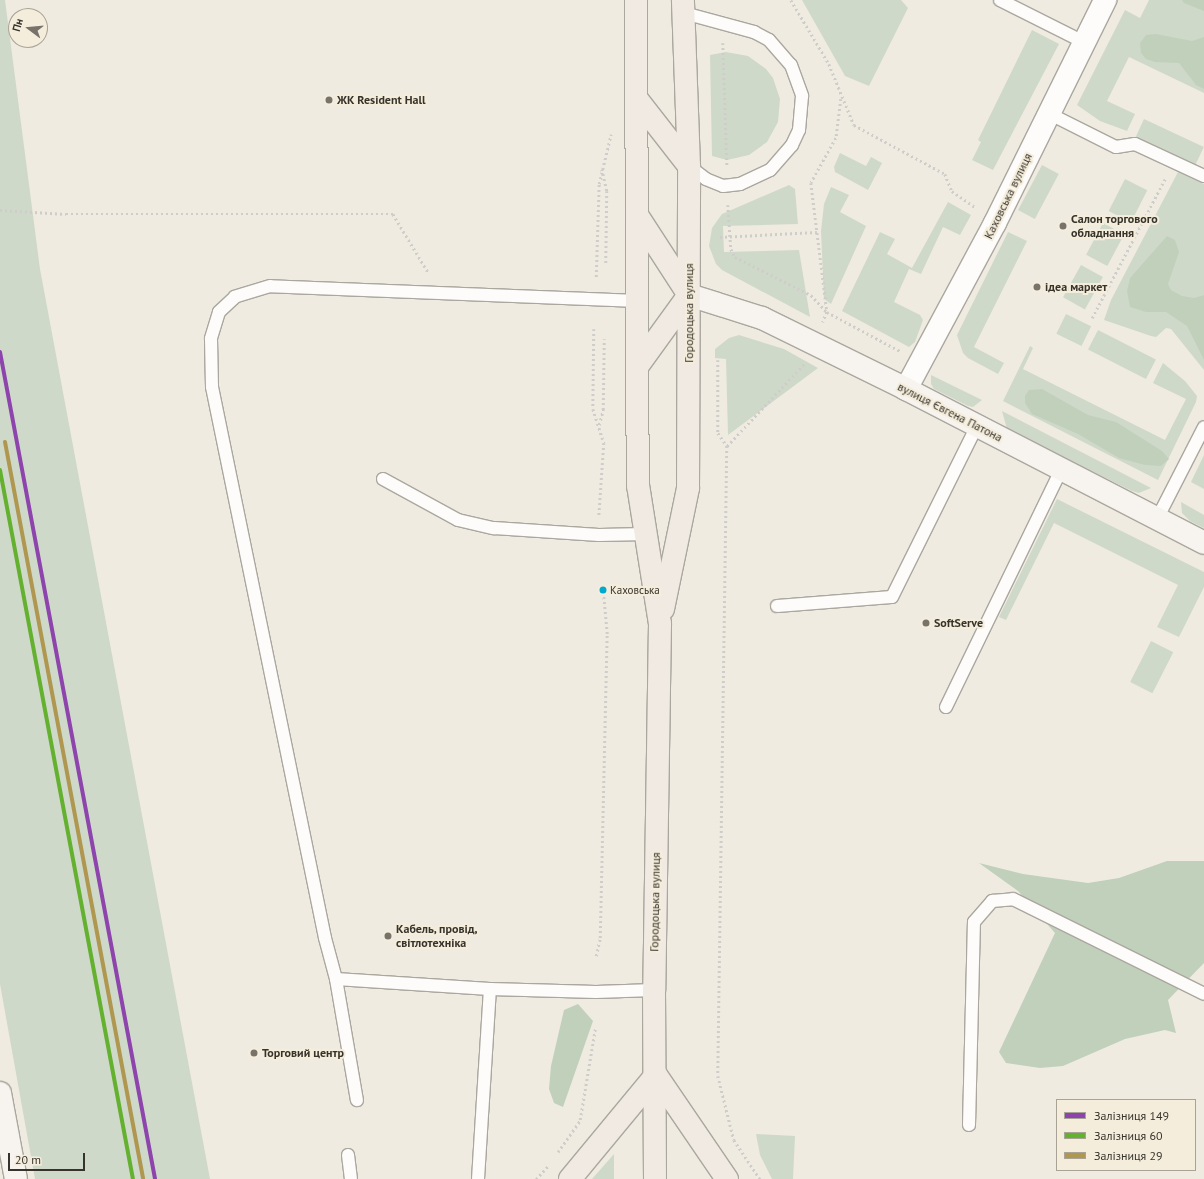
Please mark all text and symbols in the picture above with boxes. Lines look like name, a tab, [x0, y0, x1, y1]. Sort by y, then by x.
north arrow	[8, 8, 48, 48]
text: Пн	[9, 17, 26, 33]
place label: ЖК Resident Hall	[337, 93, 426, 107]
marker: ЖК Resident Hall	[324, 95, 334, 105]
street label: Каховська вулиця	[981, 151, 1035, 241]
place label: Салон торгового обладнання	[1071, 212, 1158, 240]
marker: Салон торгового обладнання	[1058, 221, 1068, 231]
street label: Городоцька вулиця	[682, 263, 696, 363]
place label: ідеа маркет	[1045, 280, 1107, 294]
marker: ідеа маркет	[1032, 282, 1042, 292]
street label: вулиця Євгена Патона	[895, 379, 1005, 445]
place label: Каховська	[610, 583, 660, 597]
marker: Каховська	[598, 585, 608, 595]
place label: SoftServe	[934, 616, 983, 630]
marker: SoftServe	[921, 618, 931, 628]
street label: Городоцька вулиця	[647, 852, 663, 952]
place label: Кабель, провід, світлотехніка	[396, 922, 478, 950]
marker: Кабель, провід, світлотехніка	[383, 931, 393, 941]
place label: Торговий центр	[262, 1046, 344, 1060]
marker: Торговий центр	[249, 1048, 259, 1058]
legend	[1056, 1099, 1196, 1171]
text: Залізниця 149	[1094, 1108, 1169, 1123]
text: Залізниця 60	[1094, 1128, 1163, 1143]
scale bar	[10, 1145, 87, 1171]
text: Залізниця 29	[1094, 1148, 1163, 1163]
text: 20 m	[15, 1152, 41, 1167]

